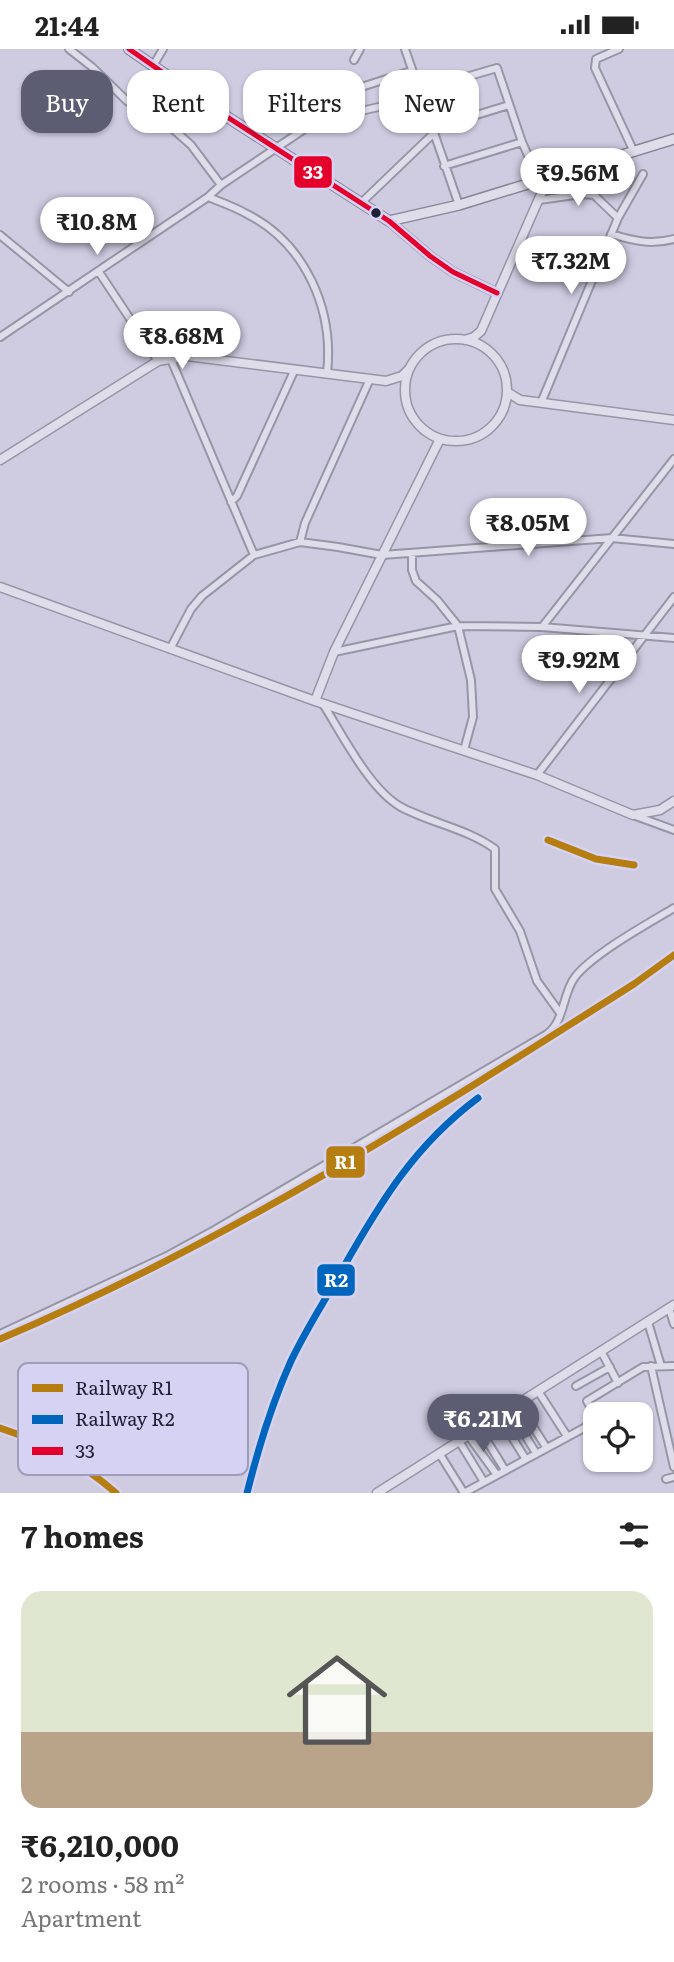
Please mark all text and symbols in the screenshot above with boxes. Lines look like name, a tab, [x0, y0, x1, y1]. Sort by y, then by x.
text: 21:44	[35, 5, 99, 44]
chip: Buy	[21, 70, 113, 133]
chip: Rent	[127, 70, 229, 133]
chip: Filters	[243, 70, 365, 133]
chip: New	[379, 70, 479, 133]
pin: ₹9.56M	[521, 149, 635, 208]
text: ₹9.56M	[536, 154, 620, 188]
line badge: 33	[293, 155, 333, 189]
text: 33	[303, 157, 323, 185]
pin: ₹10.8M	[40, 197, 154, 257]
text: ₹10.8M	[56, 203, 138, 237]
unlabelled marker	[369, 206, 383, 220]
pin: ₹7.32M	[514, 237, 628, 296]
text: ₹7.32M	[531, 242, 611, 276]
pin: ₹8.68M	[125, 311, 239, 371]
text: ₹8.68M	[140, 317, 224, 351]
pin: ₹8.05M	[471, 498, 585, 558]
text: ₹8.05M	[486, 504, 570, 538]
pin: ₹9.92M	[522, 635, 636, 695]
text: ₹9.92M	[538, 641, 620, 675]
line badge: R1	[325, 1145, 366, 1179]
text: R1	[334, 1147, 356, 1175]
line badge: R2	[316, 1263, 356, 1297]
text: R2	[324, 1265, 348, 1293]
legend	[18, 1363, 248, 1475]
text: Railway R1	[75, 1373, 173, 1401]
pin: ₹6.21M	[426, 1395, 540, 1454]
text: ₹6.21M	[443, 1400, 523, 1434]
map controls	[583, 1402, 653, 1472]
button: locate	[583, 1402, 653, 1472]
text: Railway R2	[75, 1404, 175, 1432]
text: 33	[75, 1436, 95, 1464]
text: 7 homes	[21, 1513, 144, 1557]
icon: filters	[615, 1516, 653, 1554]
icon: home	[274, 1637, 400, 1763]
text: ₹6,210,000	[21, 1822, 179, 1866]
text: 2 rooms · 58 m²	[21, 1866, 184, 1900]
text: Apartment	[21, 1900, 141, 1934]

